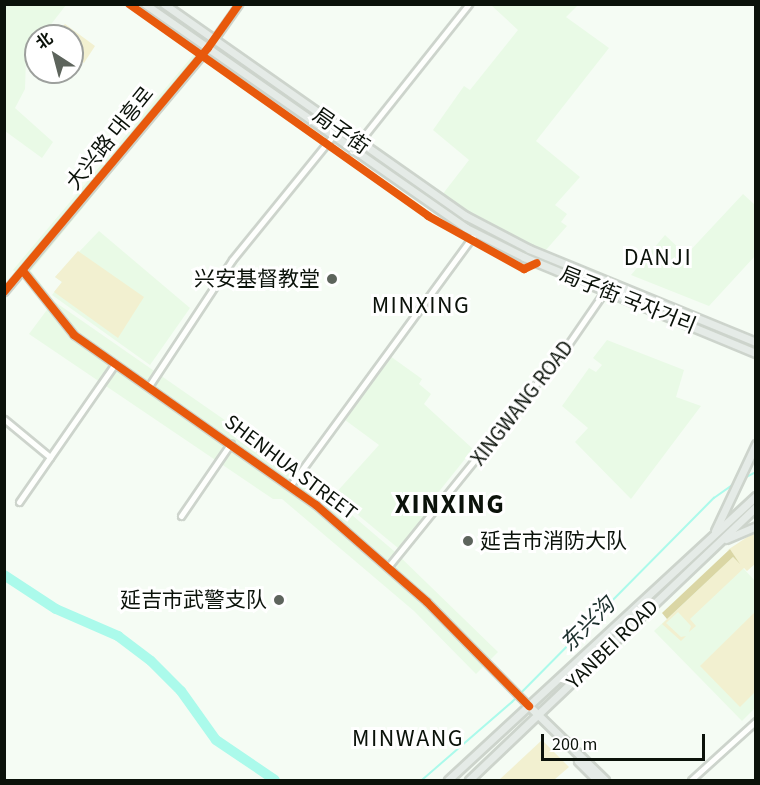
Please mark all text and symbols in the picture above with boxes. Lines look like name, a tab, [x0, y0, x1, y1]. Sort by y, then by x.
north arrow	[24, 24, 84, 84]
text: 北	[32, 27, 58, 55]
street label: 大兴路 대흥로	[61, 81, 159, 195]
street label: 局子街	[308, 103, 374, 159]
district label: DANJI	[624, 244, 692, 272]
street label: 局子街 국자거리	[556, 261, 700, 339]
place label: 兴安基督教堂	[194, 266, 320, 292]
marker: 兴安基督教堂	[325, 272, 339, 286]
district label: MINXING	[372, 292, 470, 320]
street label: XINGWANG ROAD	[465, 336, 579, 470]
street label: SHENHUA STREET	[220, 409, 362, 525]
district label: XINXING	[395, 489, 505, 521]
place label: 延吉市消防大队	[480, 528, 627, 554]
marker: 延吉市消防大队	[461, 534, 475, 548]
place label: 延吉市武警支队	[120, 587, 267, 613]
water label: 东兴沟	[555, 592, 621, 658]
marker: 延吉市武警支队	[272, 593, 286, 607]
street label: YANBEI ROAD	[561, 594, 663, 694]
scale bar	[544, 722, 708, 760]
district label: MINWANG	[352, 725, 464, 753]
text: 200 m	[552, 732, 597, 757]

